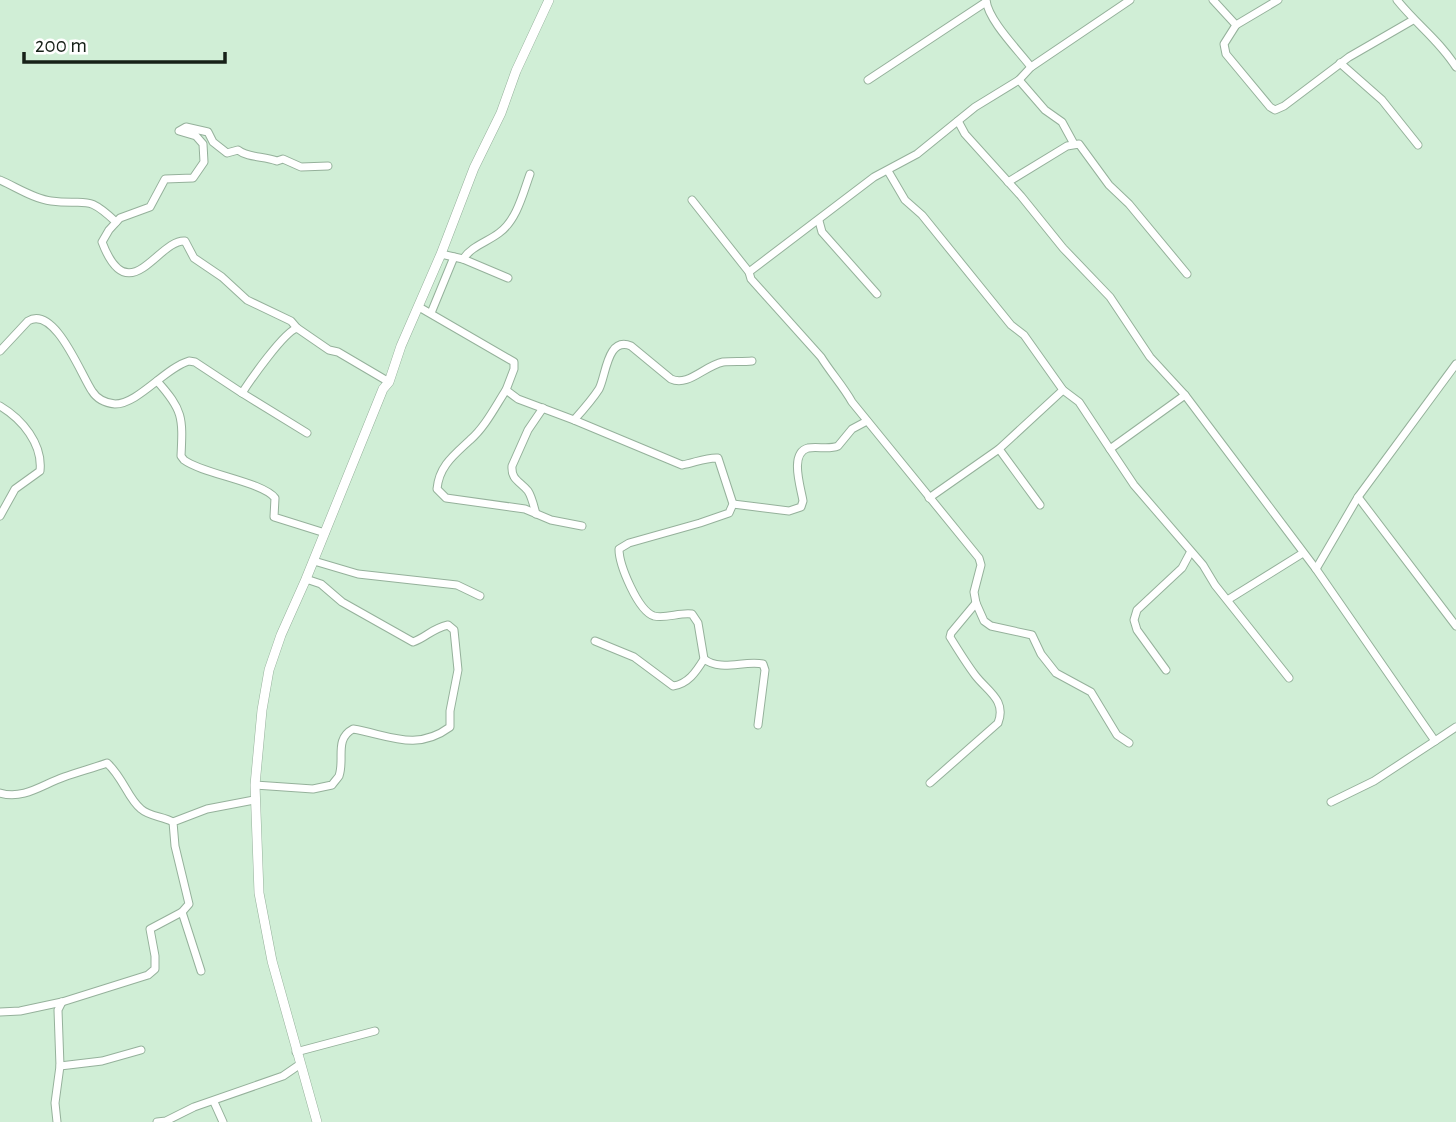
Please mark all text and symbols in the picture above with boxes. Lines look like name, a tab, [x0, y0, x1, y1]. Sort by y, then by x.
scale bar	[24, 21, 226, 65]
text: 200 m	[35, 35, 87, 56]

